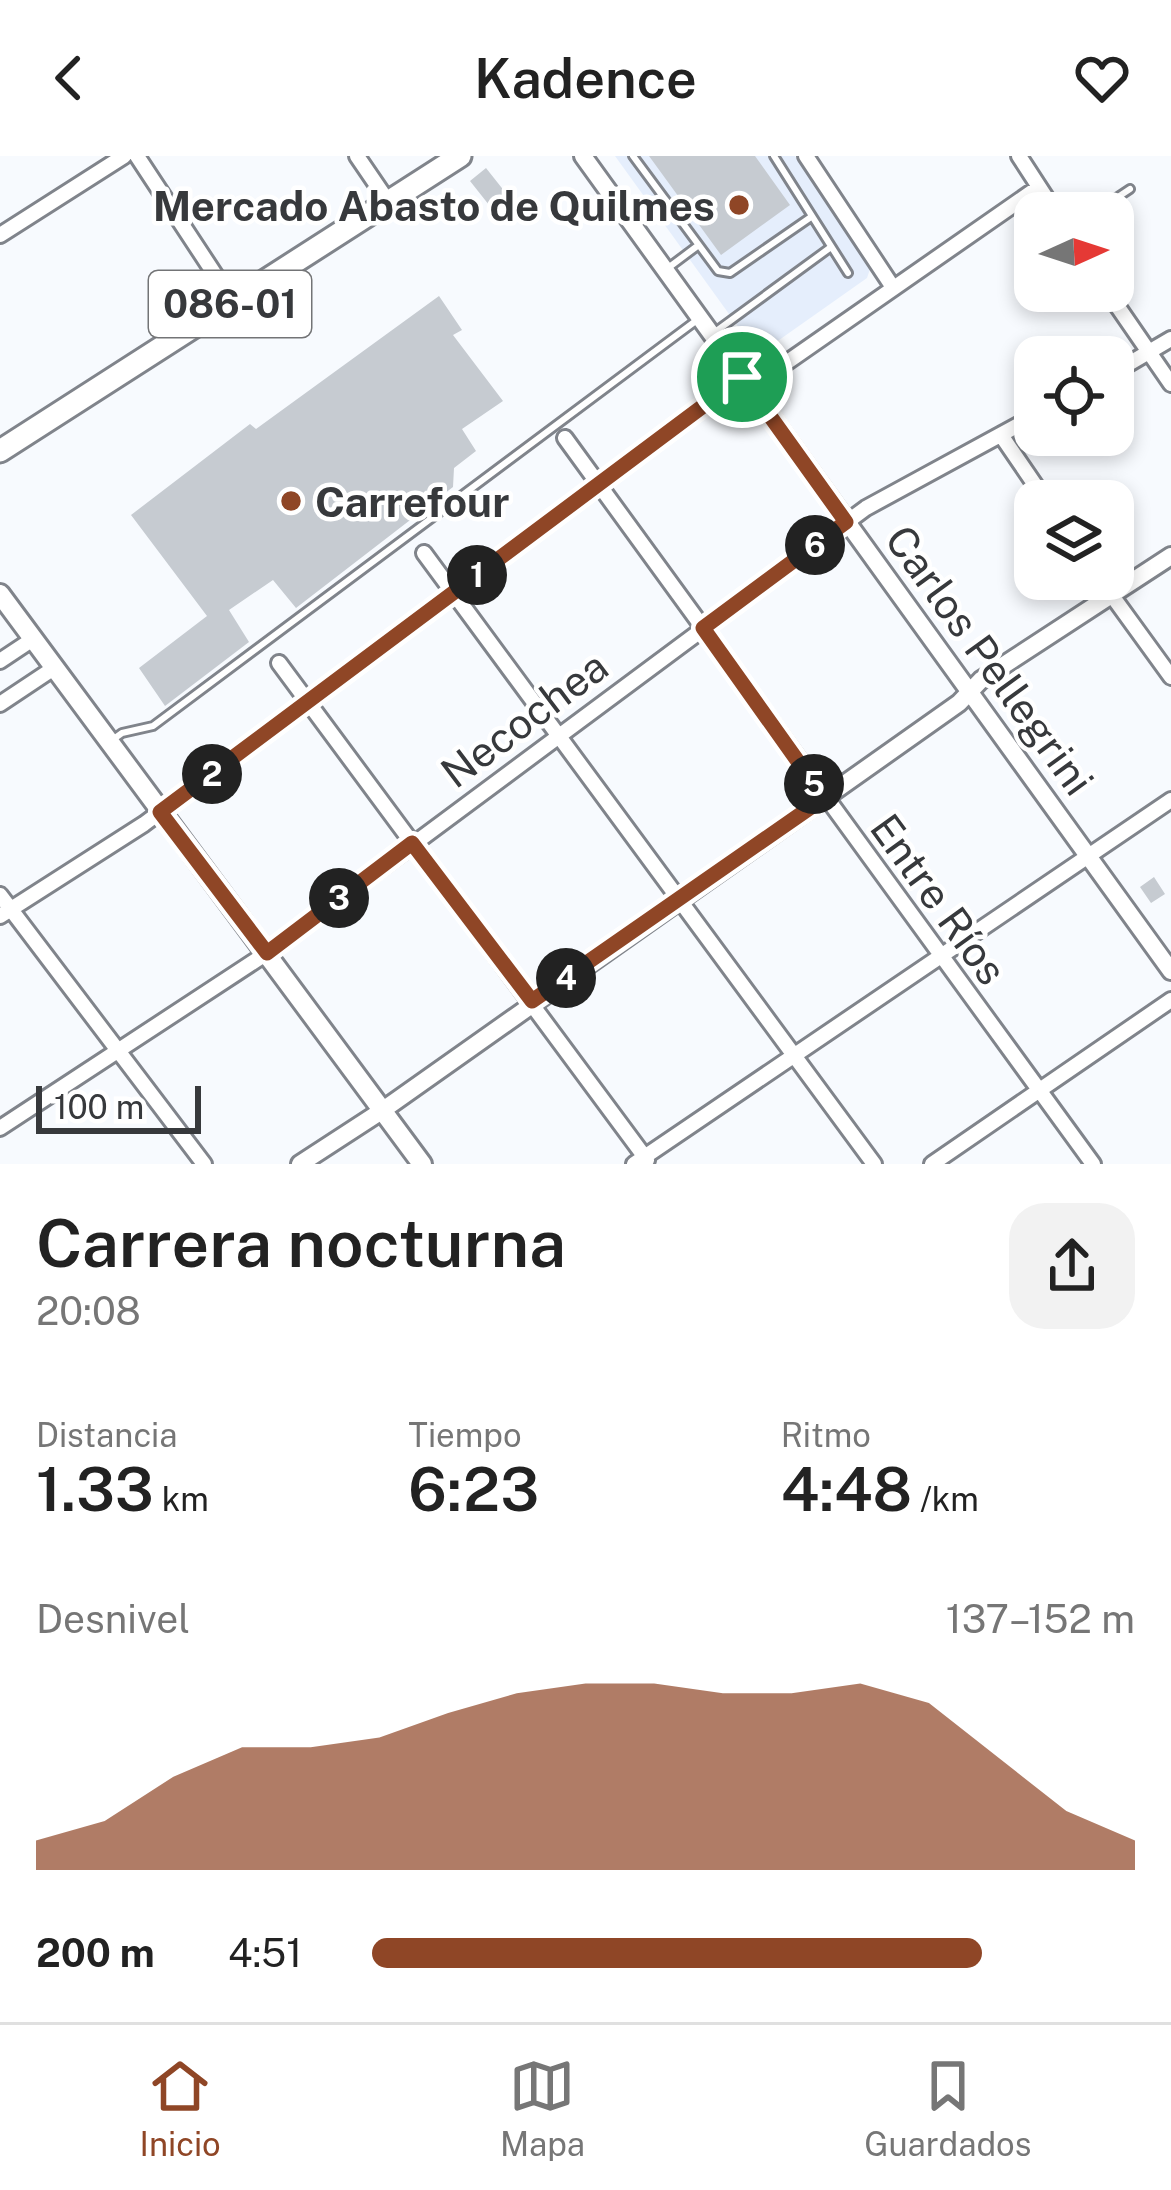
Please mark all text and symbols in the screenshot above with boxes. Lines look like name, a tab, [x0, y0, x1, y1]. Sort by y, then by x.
icon: back	[36, 45, 102, 111]
icon: heart	[1069, 45, 1135, 111]
text: Kadence	[474, 47, 697, 110]
place label: Mercado Abasto de Quilmes	[153, 181, 715, 230]
marker: Mercado Abasto de Quilmes	[726, 192, 752, 218]
north arrow	[1014, 192, 1134, 312]
map controls	[1014, 192, 1134, 600]
road number: 086-01	[149, 271, 311, 337]
pin	[691, 326, 793, 428]
button: locate	[1014, 336, 1134, 456]
icon: arrive	[709, 344, 775, 410]
place label: Carrefour	[315, 477, 510, 526]
button: layers	[1014, 480, 1134, 600]
marker: Carrefour	[278, 488, 304, 514]
pin: 6	[785, 515, 845, 575]
street label: Carlos Pellegrini	[876, 516, 1104, 804]
text: 6	[804, 526, 826, 564]
pin: 1	[447, 545, 507, 605]
text: 1	[470, 556, 484, 594]
street label: Necochea	[431, 641, 617, 797]
pin: 2	[182, 744, 242, 804]
pin: 5	[784, 754, 844, 814]
text: 2	[202, 755, 222, 793]
text: 5	[803, 765, 825, 803]
street label: Entre Ríos	[861, 804, 1017, 994]
pin: 3	[309, 868, 369, 928]
text: 3	[328, 879, 350, 917]
pin: 4	[536, 948, 596, 1008]
text: 4	[555, 959, 577, 997]
scale bar	[36, 1080, 201, 1133]
text: 100 m	[54, 1088, 144, 1126]
button: share	[1009, 1203, 1135, 1329]
text: Carrera nocturna	[36, 1204, 566, 1282]
text: 20:08	[36, 1288, 141, 1334]
text: Distancia	[36, 1416, 178, 1454]
text: Tiempo	[408, 1416, 522, 1454]
text: Ritmo	[781, 1416, 871, 1454]
text: 1.33	[36, 1454, 154, 1525]
text: 6:23	[408, 1454, 539, 1525]
text: 4:48	[781, 1454, 912, 1525]
text: km	[154, 1480, 209, 1518]
text: /km	[912, 1480, 979, 1518]
text: Desnivel	[36, 1596, 190, 1642]
text: 137–152 m	[946, 1596, 1135, 1642]
text: 200 m	[36, 1930, 155, 1976]
text: 4:51	[228, 1930, 302, 1976]
tab: Inicio	[140, 2053, 221, 2163]
tab: Mapa	[500, 2053, 585, 2163]
tab: Guardados	[864, 2053, 1031, 2163]

